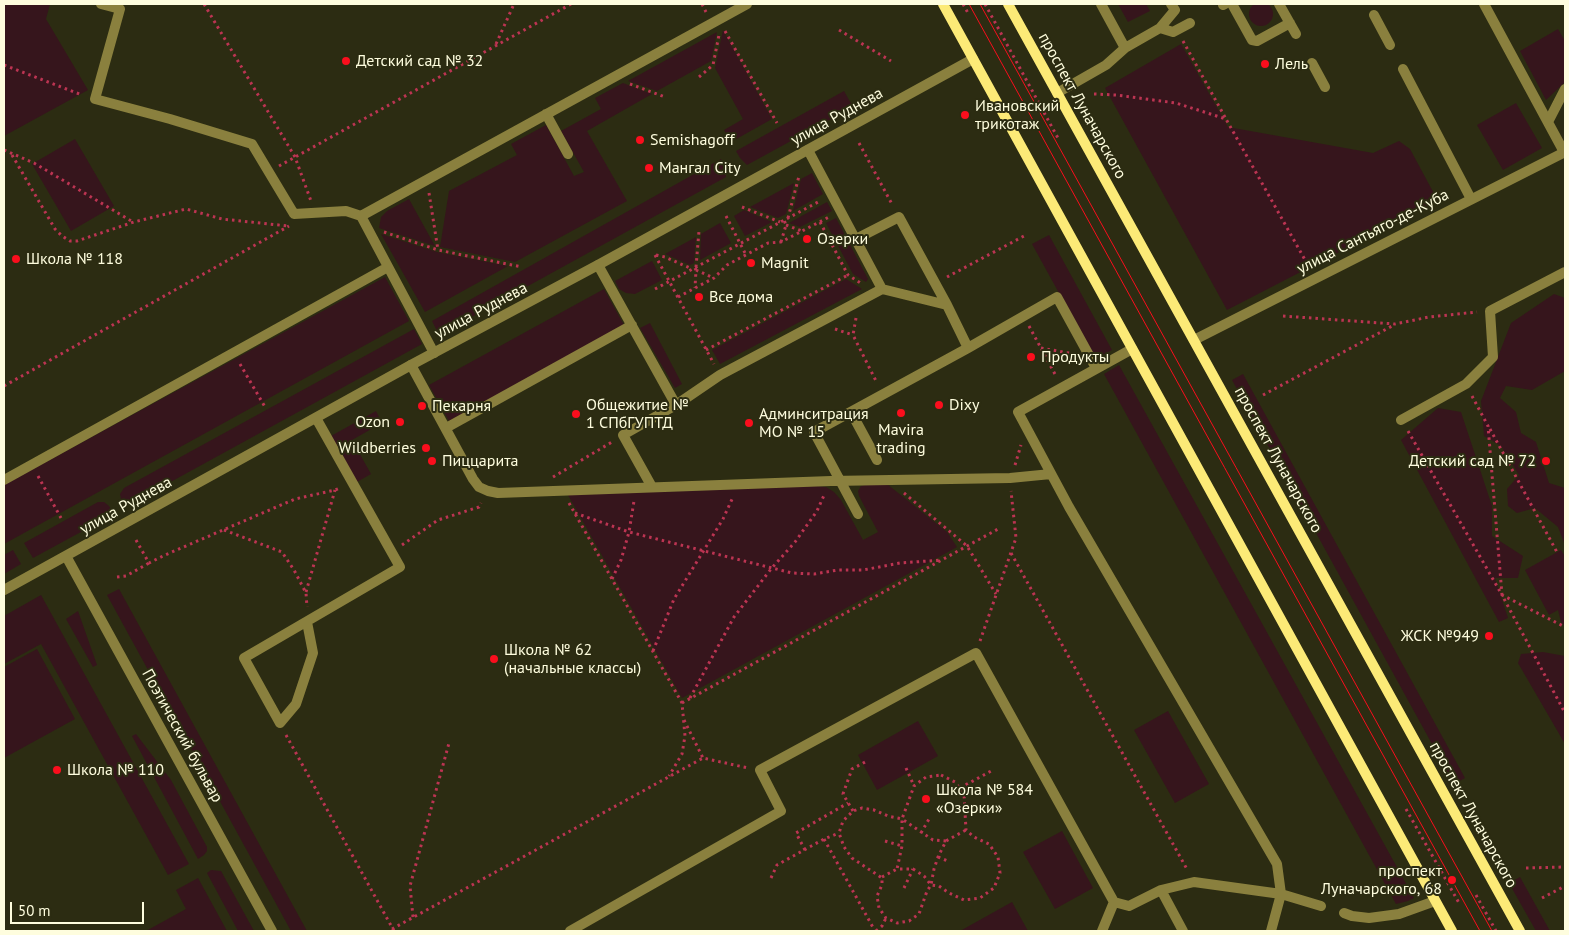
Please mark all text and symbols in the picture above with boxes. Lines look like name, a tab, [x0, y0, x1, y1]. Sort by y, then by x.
street label: проспект Луначарского	[1034, 30, 1130, 182]
place label: Детский сад № 32	[356, 51, 483, 71]
place label: Лель	[1275, 54, 1308, 74]
marker: Детский сад № 32	[340, 55, 352, 67]
marker: Лель	[1259, 58, 1271, 70]
street label: улица Руднева	[788, 84, 886, 150]
place label: Ивановский трикотаж	[975, 96, 1059, 134]
marker: Ивановский трикотаж	[959, 109, 971, 121]
place label: Semishagoff	[650, 130, 735, 150]
marker: Semishagoff	[634, 134, 646, 146]
place label: Мангал City	[659, 158, 741, 178]
marker: Мангал City	[643, 162, 655, 174]
street label: улица Сантьяго-де-Куба	[1294, 185, 1452, 279]
place label: Озерки	[817, 229, 868, 249]
marker: Озерки	[801, 233, 813, 245]
place label: Школа № 118	[26, 249, 123, 269]
marker: Школа № 118	[10, 253, 22, 265]
place label: Magnit	[761, 253, 809, 273]
marker: Magnit	[745, 257, 757, 269]
street label: улица Руднева	[431, 278, 531, 344]
place label: Все дома	[709, 287, 773, 307]
marker: Все дома	[693, 291, 705, 303]
place label: Продукты	[1041, 347, 1109, 367]
marker: Продукты	[1025, 351, 1037, 363]
street label: проспект Луначарского	[1230, 384, 1326, 536]
place label: Общежитие № 1 СПбГУПТД	[586, 395, 689, 433]
place label: Dixy	[949, 395, 979, 415]
place label: Пекарня	[432, 396, 491, 416]
marker: Dixy	[933, 399, 945, 411]
marker: Пекарня	[416, 400, 428, 412]
place label: Админситрация МО № 15	[759, 404, 869, 442]
marker: Mavira trading	[895, 407, 907, 419]
marker: Общежитие № 1 СПбГУПТД	[570, 408, 582, 420]
place label: Ozon	[355, 412, 390, 432]
marker: Ozon	[394, 416, 406, 428]
marker: Админситрация МО № 15	[743, 417, 755, 429]
place label: Mavira trading	[876, 420, 926, 458]
place label: Wildberries	[338, 438, 416, 458]
marker: Wildberries	[420, 442, 432, 454]
place label: Пиццарита	[442, 451, 518, 471]
place label: Детский сад № 72	[1409, 451, 1536, 471]
marker: Пиццарита	[426, 455, 438, 467]
marker: Детский сад № 72	[1540, 455, 1552, 467]
street label: улица Руднева	[77, 473, 175, 539]
place label: ЖСК №949	[1401, 626, 1479, 646]
marker: ЖСК №949	[1483, 630, 1495, 642]
place label: Школа № 62 (начальные классы)	[504, 640, 641, 678]
marker: Школа № 62 (начальные классы)	[488, 653, 500, 665]
street label: Поэтический бульвар	[137, 666, 227, 806]
street label: проспект Луначарского	[1425, 739, 1521, 891]
place label: Школа № 110	[67, 760, 164, 780]
marker: Школа № 110	[51, 764, 63, 776]
place label: Школа № 584 «Озерки»	[936, 780, 1033, 818]
marker: Школа № 584 «Озерки»	[920, 793, 932, 805]
place label: проспект Луначарского, 68	[1321, 861, 1442, 899]
marker: проспект Луначарского, 68	[1446, 874, 1458, 886]
scale bar	[12, 892, 146, 924]
text: 50 m	[18, 901, 51, 920]

